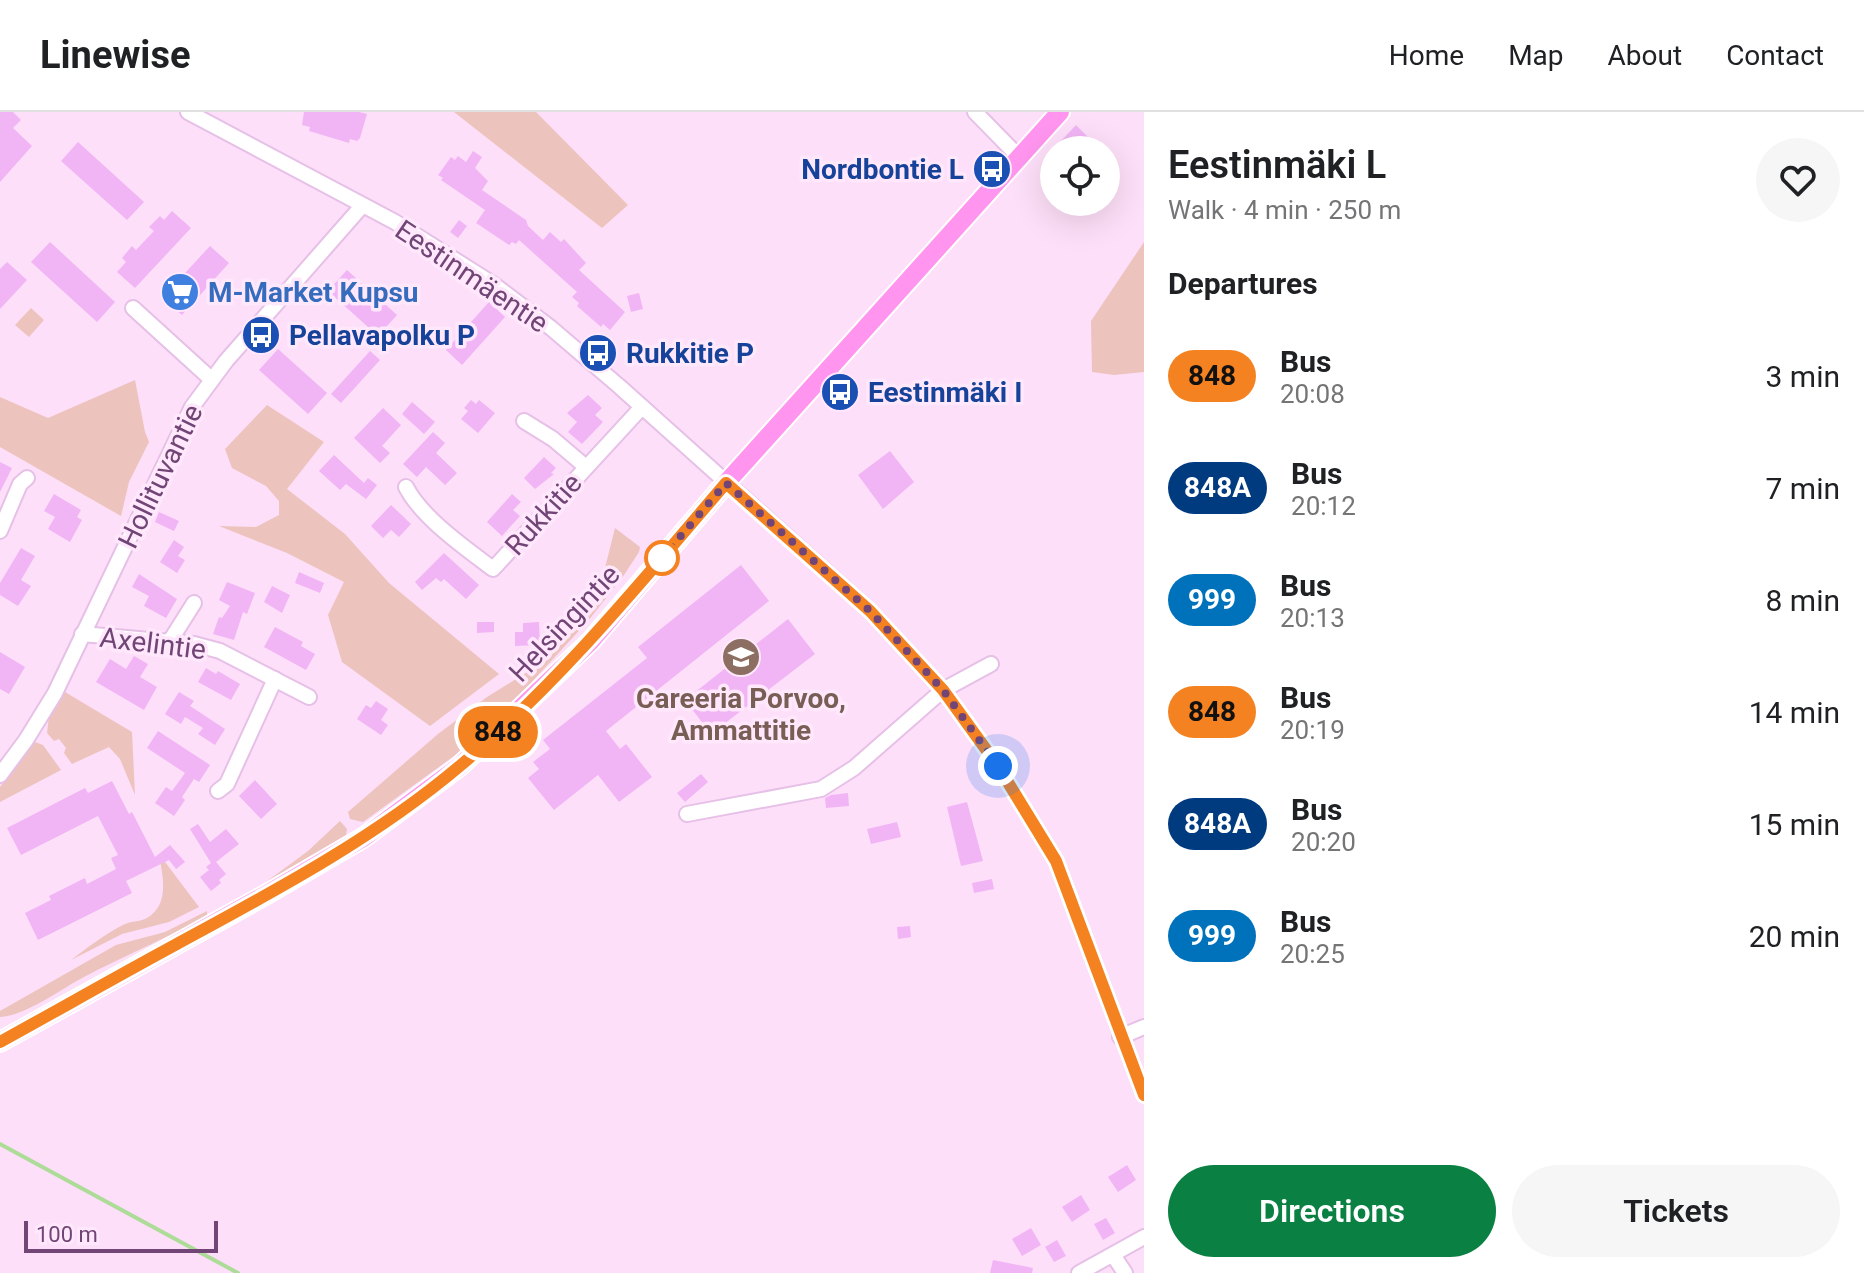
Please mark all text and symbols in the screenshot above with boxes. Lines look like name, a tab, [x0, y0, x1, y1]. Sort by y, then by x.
text: Linewise	[40, 33, 190, 77]
text: Home	[1389, 39, 1464, 72]
text: Map	[1508, 39, 1564, 72]
text: About	[1608, 39, 1682, 72]
text: Contact	[1726, 39, 1824, 72]
map controls	[1040, 136, 1120, 216]
button: locate	[1040, 136, 1120, 216]
button: heart	[1756, 138, 1840, 222]
text: Eestinmäki L	[1168, 143, 1386, 187]
bus stop icon: Nordbontie L	[971, 148, 1013, 190]
place label: Nordbontie L	[801, 153, 964, 186]
text: Walk · 4 min · 250 m	[1168, 195, 1401, 225]
street label: Eestinmäentie	[389, 213, 554, 340]
text: Departures	[1168, 266, 1318, 301]
supermarket icon: M-Market Kupsu	[159, 271, 201, 313]
place label: M-Market Kupsu	[208, 276, 419, 309]
bus stop icon: Pellavapolku P	[240, 314, 282, 356]
place label: Pellavapolku P	[289, 319, 475, 352]
bus stop icon: Rukkitie P	[577, 332, 619, 374]
place label: Rukkitie P	[626, 337, 754, 370]
text: Bus	[1280, 344, 1331, 379]
text: 848	[1188, 359, 1236, 392]
text: 3 min	[1766, 359, 1840, 394]
bus stop icon: Eestinmäki I	[819, 371, 861, 413]
place label: Eestinmäki I	[868, 376, 1022, 409]
text: 20:08	[1280, 379, 1345, 409]
street label: Hollituvantie	[111, 399, 209, 553]
text: Bus	[1291, 456, 1342, 491]
street label: Rukkitie	[498, 467, 589, 562]
text: 848A	[1184, 471, 1251, 504]
text: 7 min	[1766, 471, 1840, 506]
text: 20:12	[1291, 491, 1356, 521]
unlabelled marker	[645, 541, 679, 575]
street label: Helsingintie	[502, 558, 627, 688]
text: Bus	[1280, 568, 1331, 603]
text: 999	[1188, 583, 1236, 616]
text: 8 min	[1766, 583, 1840, 618]
text: 20:13	[1280, 603, 1345, 633]
street label: Axelintie	[98, 621, 208, 666]
school or university icon: Careeria Porvoo, Ammattitie	[720, 636, 762, 678]
text: Bus	[1280, 680, 1331, 715]
place label: Careeria Porvoo, Ammattitie	[636, 682, 846, 747]
text: 848	[1188, 695, 1236, 728]
text: 14 min	[1749, 695, 1840, 730]
line badge: 848	[452, 706, 544, 758]
text: 848	[474, 715, 522, 748]
text: 20:19	[1280, 715, 1345, 745]
your location	[978, 746, 1018, 786]
text: Bus	[1291, 792, 1342, 827]
text: 848A	[1184, 807, 1251, 840]
text: 15 min	[1749, 807, 1840, 842]
text: 20:20	[1291, 827, 1356, 857]
text: Bus	[1280, 904, 1331, 939]
text: 999	[1188, 919, 1236, 952]
text: 20 min	[1749, 919, 1840, 954]
text: 20:25	[1280, 939, 1345, 969]
button: Directions	[1168, 1165, 1496, 1257]
button: Tickets	[1512, 1165, 1840, 1257]
scale bar	[24, 1217, 218, 1253]
text: 100 m	[36, 1222, 98, 1247]

